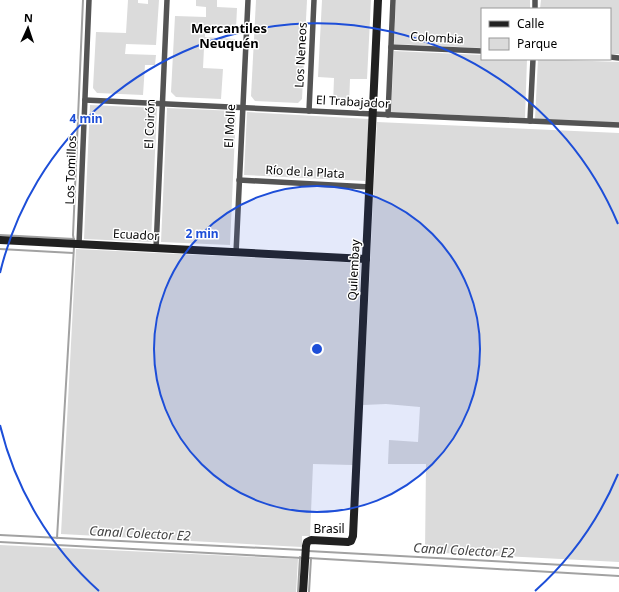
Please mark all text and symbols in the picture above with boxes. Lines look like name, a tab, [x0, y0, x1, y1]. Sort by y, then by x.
north arrow	[8, 8, 48, 48]
legend	[481, 8, 611, 60]
text: N	[24, 10, 33, 25]
text: Calle	[517, 15, 545, 32]
district label: Mercantiles Neuquén	[191, 19, 267, 52]
street label: Los Neneos	[290, 22, 311, 88]
street label: Colombia	[410, 28, 464, 47]
text: Parque	[517, 35, 558, 52]
street label: El Trabajador	[316, 91, 390, 112]
street label: El Coirón	[140, 99, 159, 149]
street label: El Molle	[220, 103, 239, 148]
text: 4 min	[69, 110, 103, 127]
street label: Los Tomillos	[61, 135, 80, 205]
street label: Río de la Plata	[265, 161, 345, 182]
street label: Ecuador	[113, 225, 160, 244]
text: 2 min	[185, 225, 219, 242]
street label: Quilembay	[343, 238, 364, 301]
centre of rings	[310, 342, 324, 356]
street label: Brasil	[313, 520, 345, 537]
water label: Canal Colector E2	[89, 521, 191, 545]
water label: Canal Colector E2	[413, 538, 515, 562]

